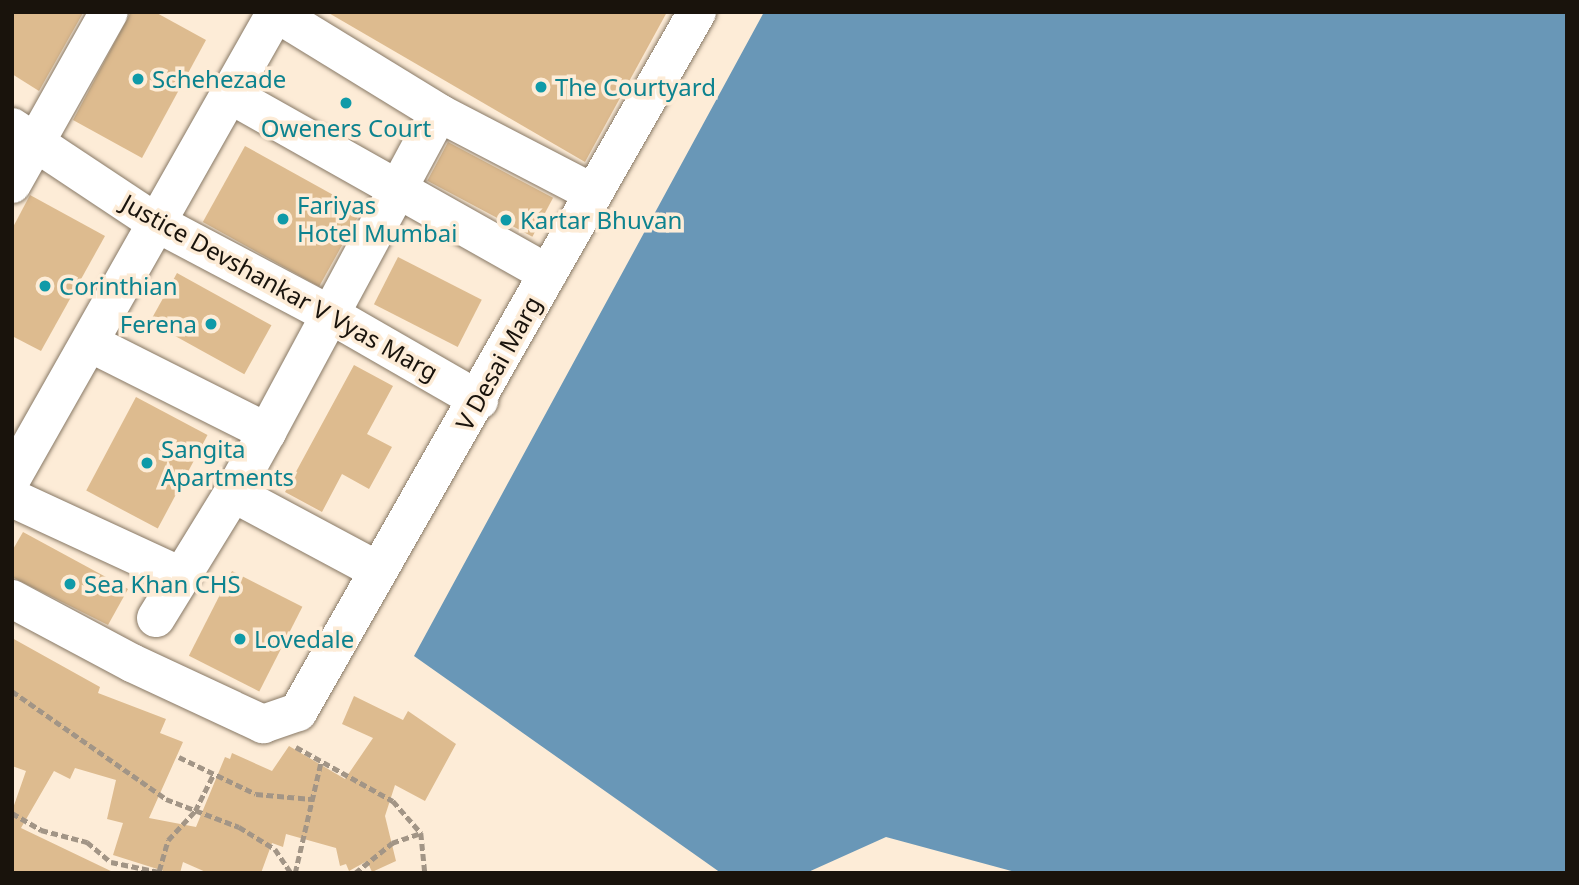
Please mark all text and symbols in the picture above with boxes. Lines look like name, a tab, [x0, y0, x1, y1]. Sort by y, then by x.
place label: Schehezade	[152, 65, 286, 93]
marker: Schehezade	[130, 71, 146, 87]
place label: The Courtyard	[555, 73, 716, 101]
marker: The Courtyard	[533, 79, 549, 95]
marker: Oweners Court	[338, 95, 354, 111]
place label: Oweners Court	[261, 114, 431, 142]
street label: Justice Devshankar V Vyas Marg	[117, 188, 443, 386]
place label: Fariyas Hotel Mumbai	[297, 191, 457, 247]
place label: Kartar Bhuvan	[520, 206, 682, 234]
marker: Fariyas Hotel Mumbai	[275, 211, 291, 227]
marker: Kartar Bhuvan	[498, 212, 514, 228]
place label: Corinthian	[59, 272, 178, 300]
marker: Corinthian	[37, 278, 53, 294]
street label: V Desai Marg	[449, 291, 547, 435]
place label: Ferena	[120, 310, 197, 338]
marker: Ferena	[203, 316, 219, 332]
place label: Sangita Apartments	[161, 435, 294, 491]
marker: Sangita Apartments	[139, 455, 155, 471]
place label: Sea Khan CHS	[84, 570, 241, 598]
marker: Sea Khan CHS	[62, 576, 78, 592]
place label: Lovedale	[254, 625, 354, 653]
marker: Lovedale	[232, 631, 248, 647]

